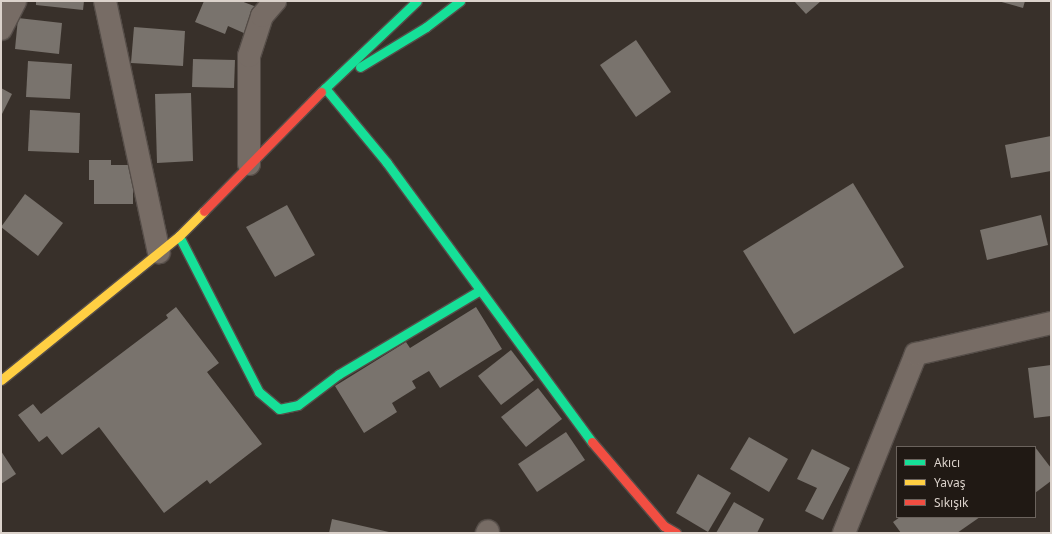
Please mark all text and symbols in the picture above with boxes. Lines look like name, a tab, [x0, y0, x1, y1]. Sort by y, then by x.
legend	[896, 446, 1036, 518]
text: Akıcı	[934, 454, 960, 471]
text: Yavaş	[934, 474, 966, 491]
text: Sıkışık	[934, 494, 968, 511]

